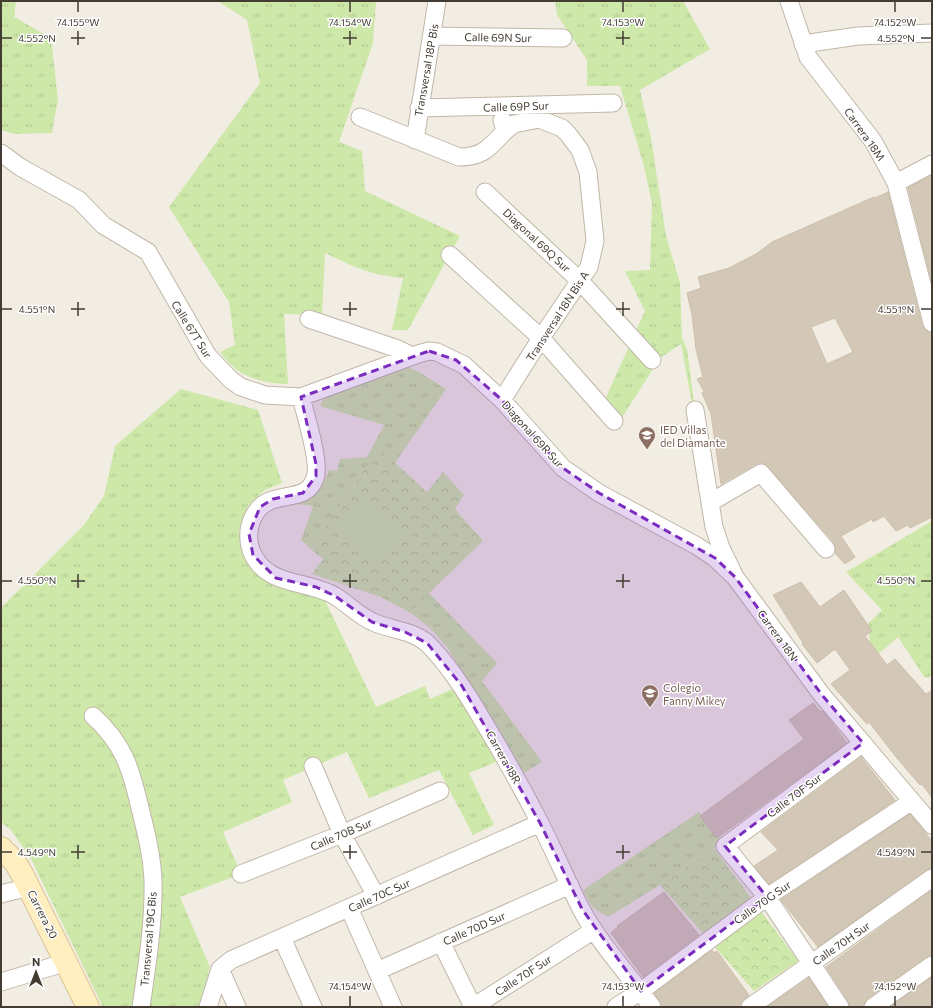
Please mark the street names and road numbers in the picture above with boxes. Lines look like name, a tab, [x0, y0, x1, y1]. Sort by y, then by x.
street label: Transversal 18P Bis	[411, 23, 441, 117]
street label: Calle 69N Sur	[464, 30, 532, 44]
street label: Calle 69P Sur	[483, 98, 550, 114]
street label: Carrera 18M	[842, 105, 888, 163]
street label: Diagonal 69Q Sur	[501, 205, 574, 275]
street label: Transversal 18N Bis A	[523, 268, 591, 364]
street label: Calle 67T Sur	[169, 298, 215, 361]
street label: Diagonal 69R Sur	[499, 398, 567, 471]
street label: Carrera 18N	[755, 607, 801, 663]
street label: Carrera 18R	[484, 728, 524, 786]
street label: Calle 70F Sur	[764, 770, 824, 820]
street label: Calle 70B Sur	[308, 815, 374, 853]
street label: Calle 70C Sur	[346, 875, 413, 914]
street label: Calle 70G Sur	[731, 877, 794, 927]
street label: Carrera 20	[25, 887, 61, 941]
street label: Transversal 19G Bis	[137, 891, 159, 987]
street label: Calle 70D Sur	[441, 908, 508, 948]
street label: Calle 70H Sur	[810, 918, 873, 968]
street label: Calle 70F Sur	[492, 951, 554, 998]

